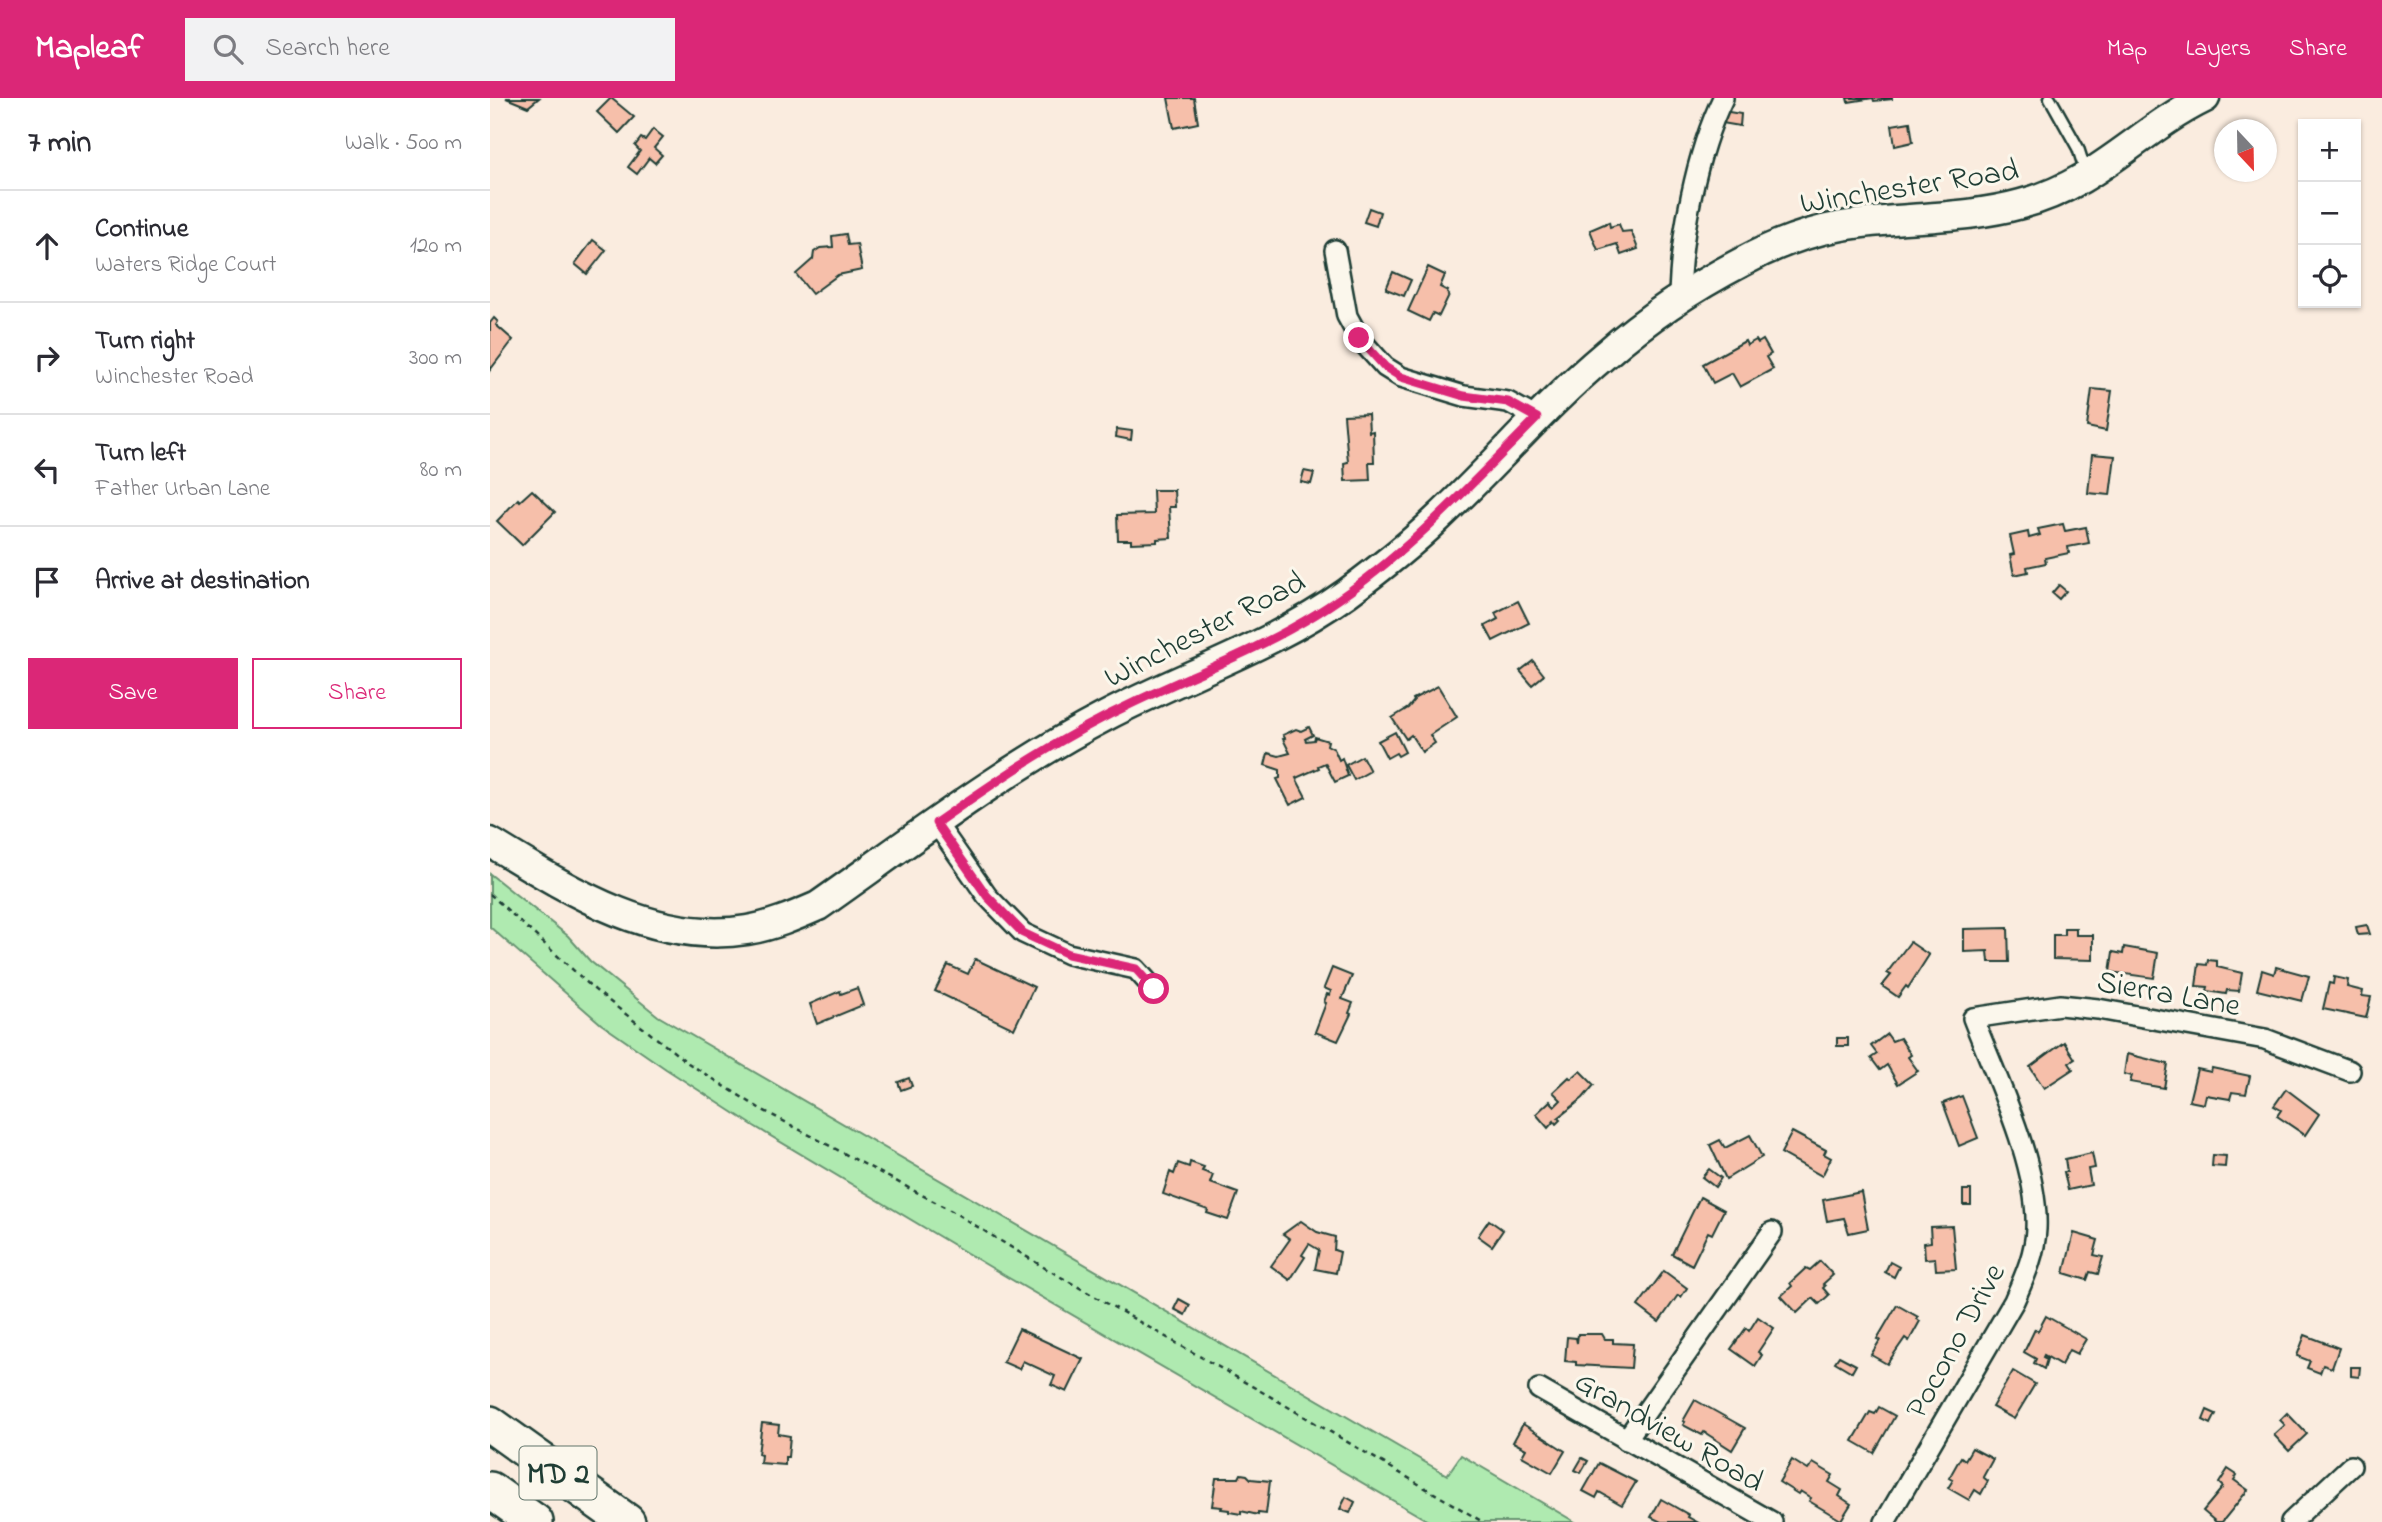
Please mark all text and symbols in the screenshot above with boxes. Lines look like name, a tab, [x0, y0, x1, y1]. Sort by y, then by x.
search box	[185, 18, 675, 81]
text: Mapleaf	[35, 25, 143, 73]
icon: search	[209, 30, 247, 68]
text: Search here	[265, 30, 390, 68]
text: Map	[2107, 32, 2147, 67]
text: Layers	[2185, 32, 2251, 67]
text: Share	[2289, 32, 2347, 67]
north arrow	[2214, 119, 2277, 182]
map controls	[2298, 119, 2361, 308]
button: +	[2298, 119, 2361, 182]
text: 7 min	[28, 122, 91, 166]
text: Walk · 500 m	[345, 127, 462, 160]
street label: Winchester Road	[1797, 148, 2022, 229]
button: −	[2298, 182, 2361, 245]
text: Continue	[95, 211, 188, 249]
icon: ahead	[28, 227, 66, 265]
text: 120 m	[410, 230, 462, 263]
button: locate	[2298, 245, 2361, 308]
text: Waters Ridge Court	[95, 249, 277, 282]
route end	[1343, 322, 1374, 353]
text: Turn right	[95, 323, 195, 361]
icon: right	[28, 339, 66, 377]
text: 300 m	[409, 342, 462, 375]
text: Winchester Road	[95, 361, 254, 394]
text: Turn left	[95, 435, 186, 473]
icon: left	[28, 451, 66, 489]
text: 80 m	[420, 454, 462, 487]
text: Father Urban Lane	[95, 473, 270, 506]
street label: Winchester Road	[1097, 560, 1315, 702]
icon: arrive	[28, 563, 66, 601]
text: Arrive at destination	[95, 563, 310, 601]
button: Save	[28, 658, 238, 729]
button: Share	[252, 658, 462, 729]
street label: Sierra Lane	[2093, 960, 2245, 1031]
route start	[1138, 973, 1169, 1004]
street label: Pocono Drive	[1895, 1255, 2019, 1428]
street label: Grandview Road	[1565, 1360, 1772, 1506]
road number: MD 2	[519, 1446, 596, 1499]

